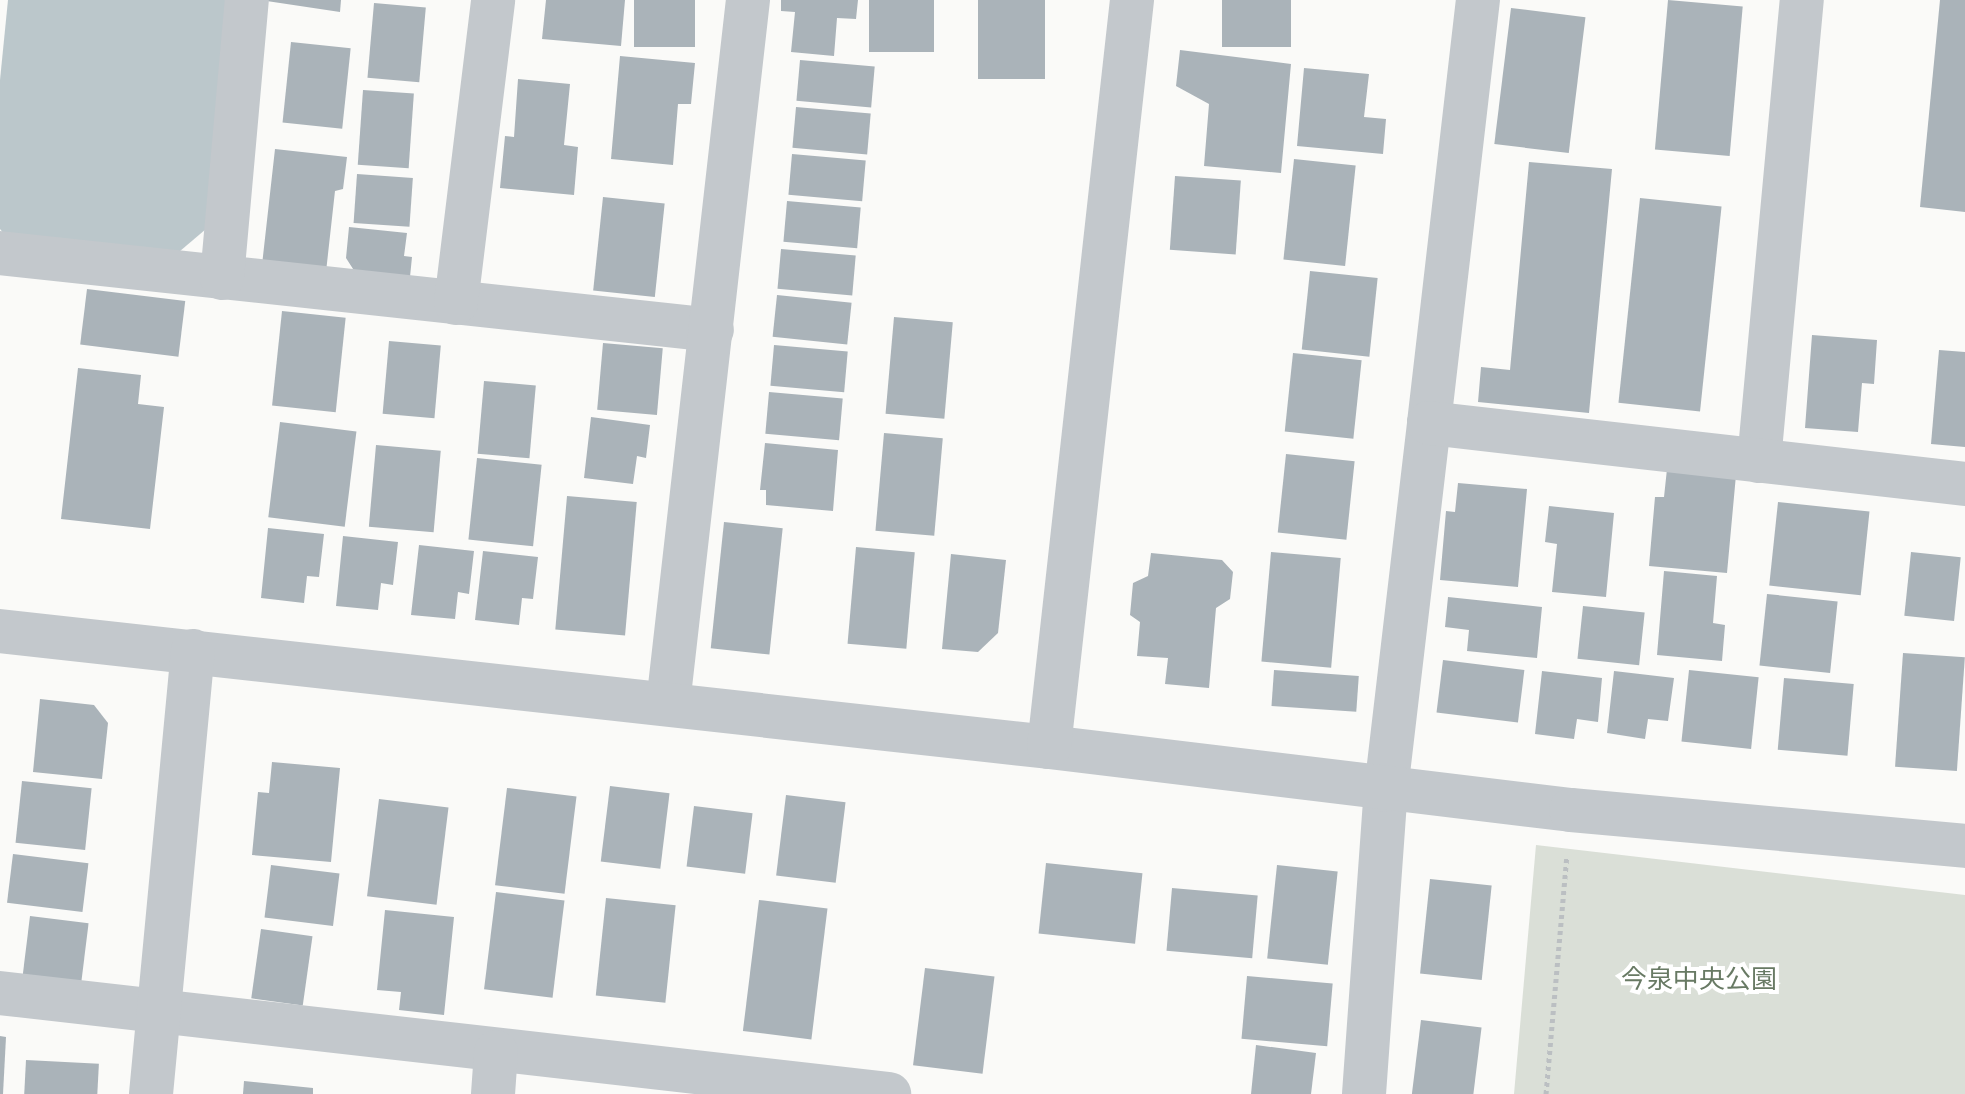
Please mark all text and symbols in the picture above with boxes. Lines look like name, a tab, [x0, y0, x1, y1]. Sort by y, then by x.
park label: 今泉中央公園	[1621, 964, 1777, 996]

